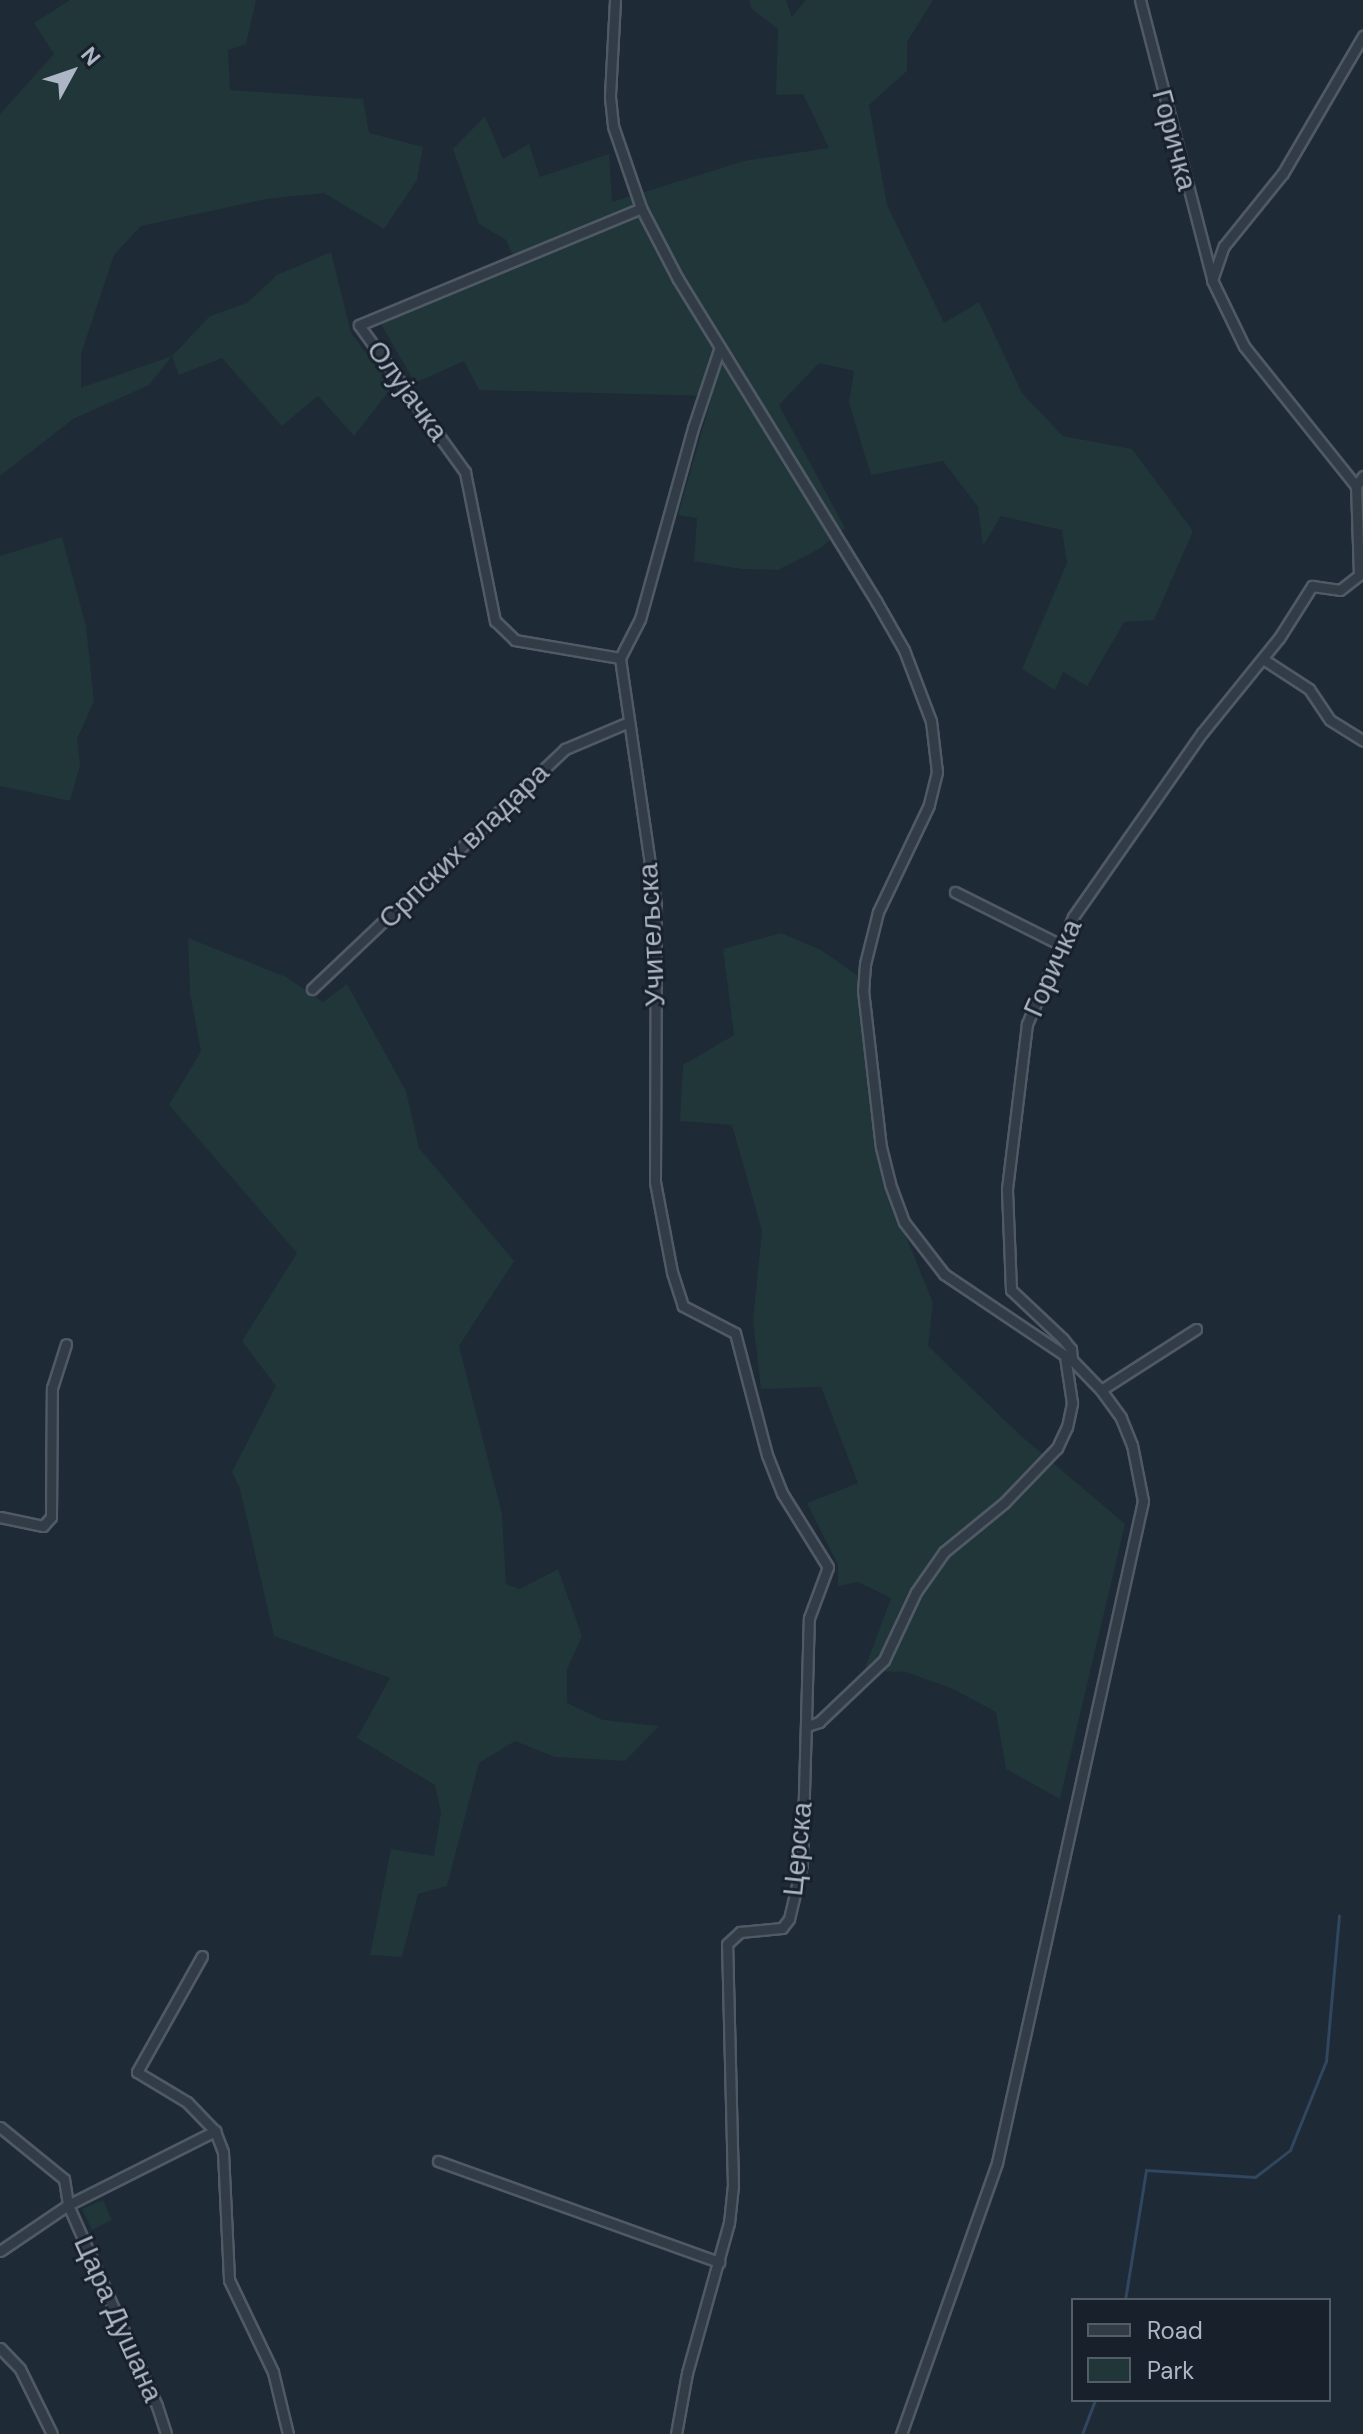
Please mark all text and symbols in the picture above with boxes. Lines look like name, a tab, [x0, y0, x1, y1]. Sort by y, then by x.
north arrow	[32, 32, 112, 112]
text: N	[74, 41, 107, 72]
street label: Горичка	[1144, 86, 1204, 194]
street label: Олујачка	[359, 334, 455, 448]
street label: Српских владара	[372, 756, 556, 936]
street label: Учитељска	[631, 862, 673, 1008]
street label: Горичка	[1017, 914, 1089, 1022]
street label: Церска	[776, 1800, 820, 1898]
street label: Цара Душана	[66, 2231, 170, 2407]
legend	[1071, 2298, 1331, 2402]
text: Road	[1147, 2315, 1203, 2346]
text: Park	[1147, 2355, 1194, 2386]

